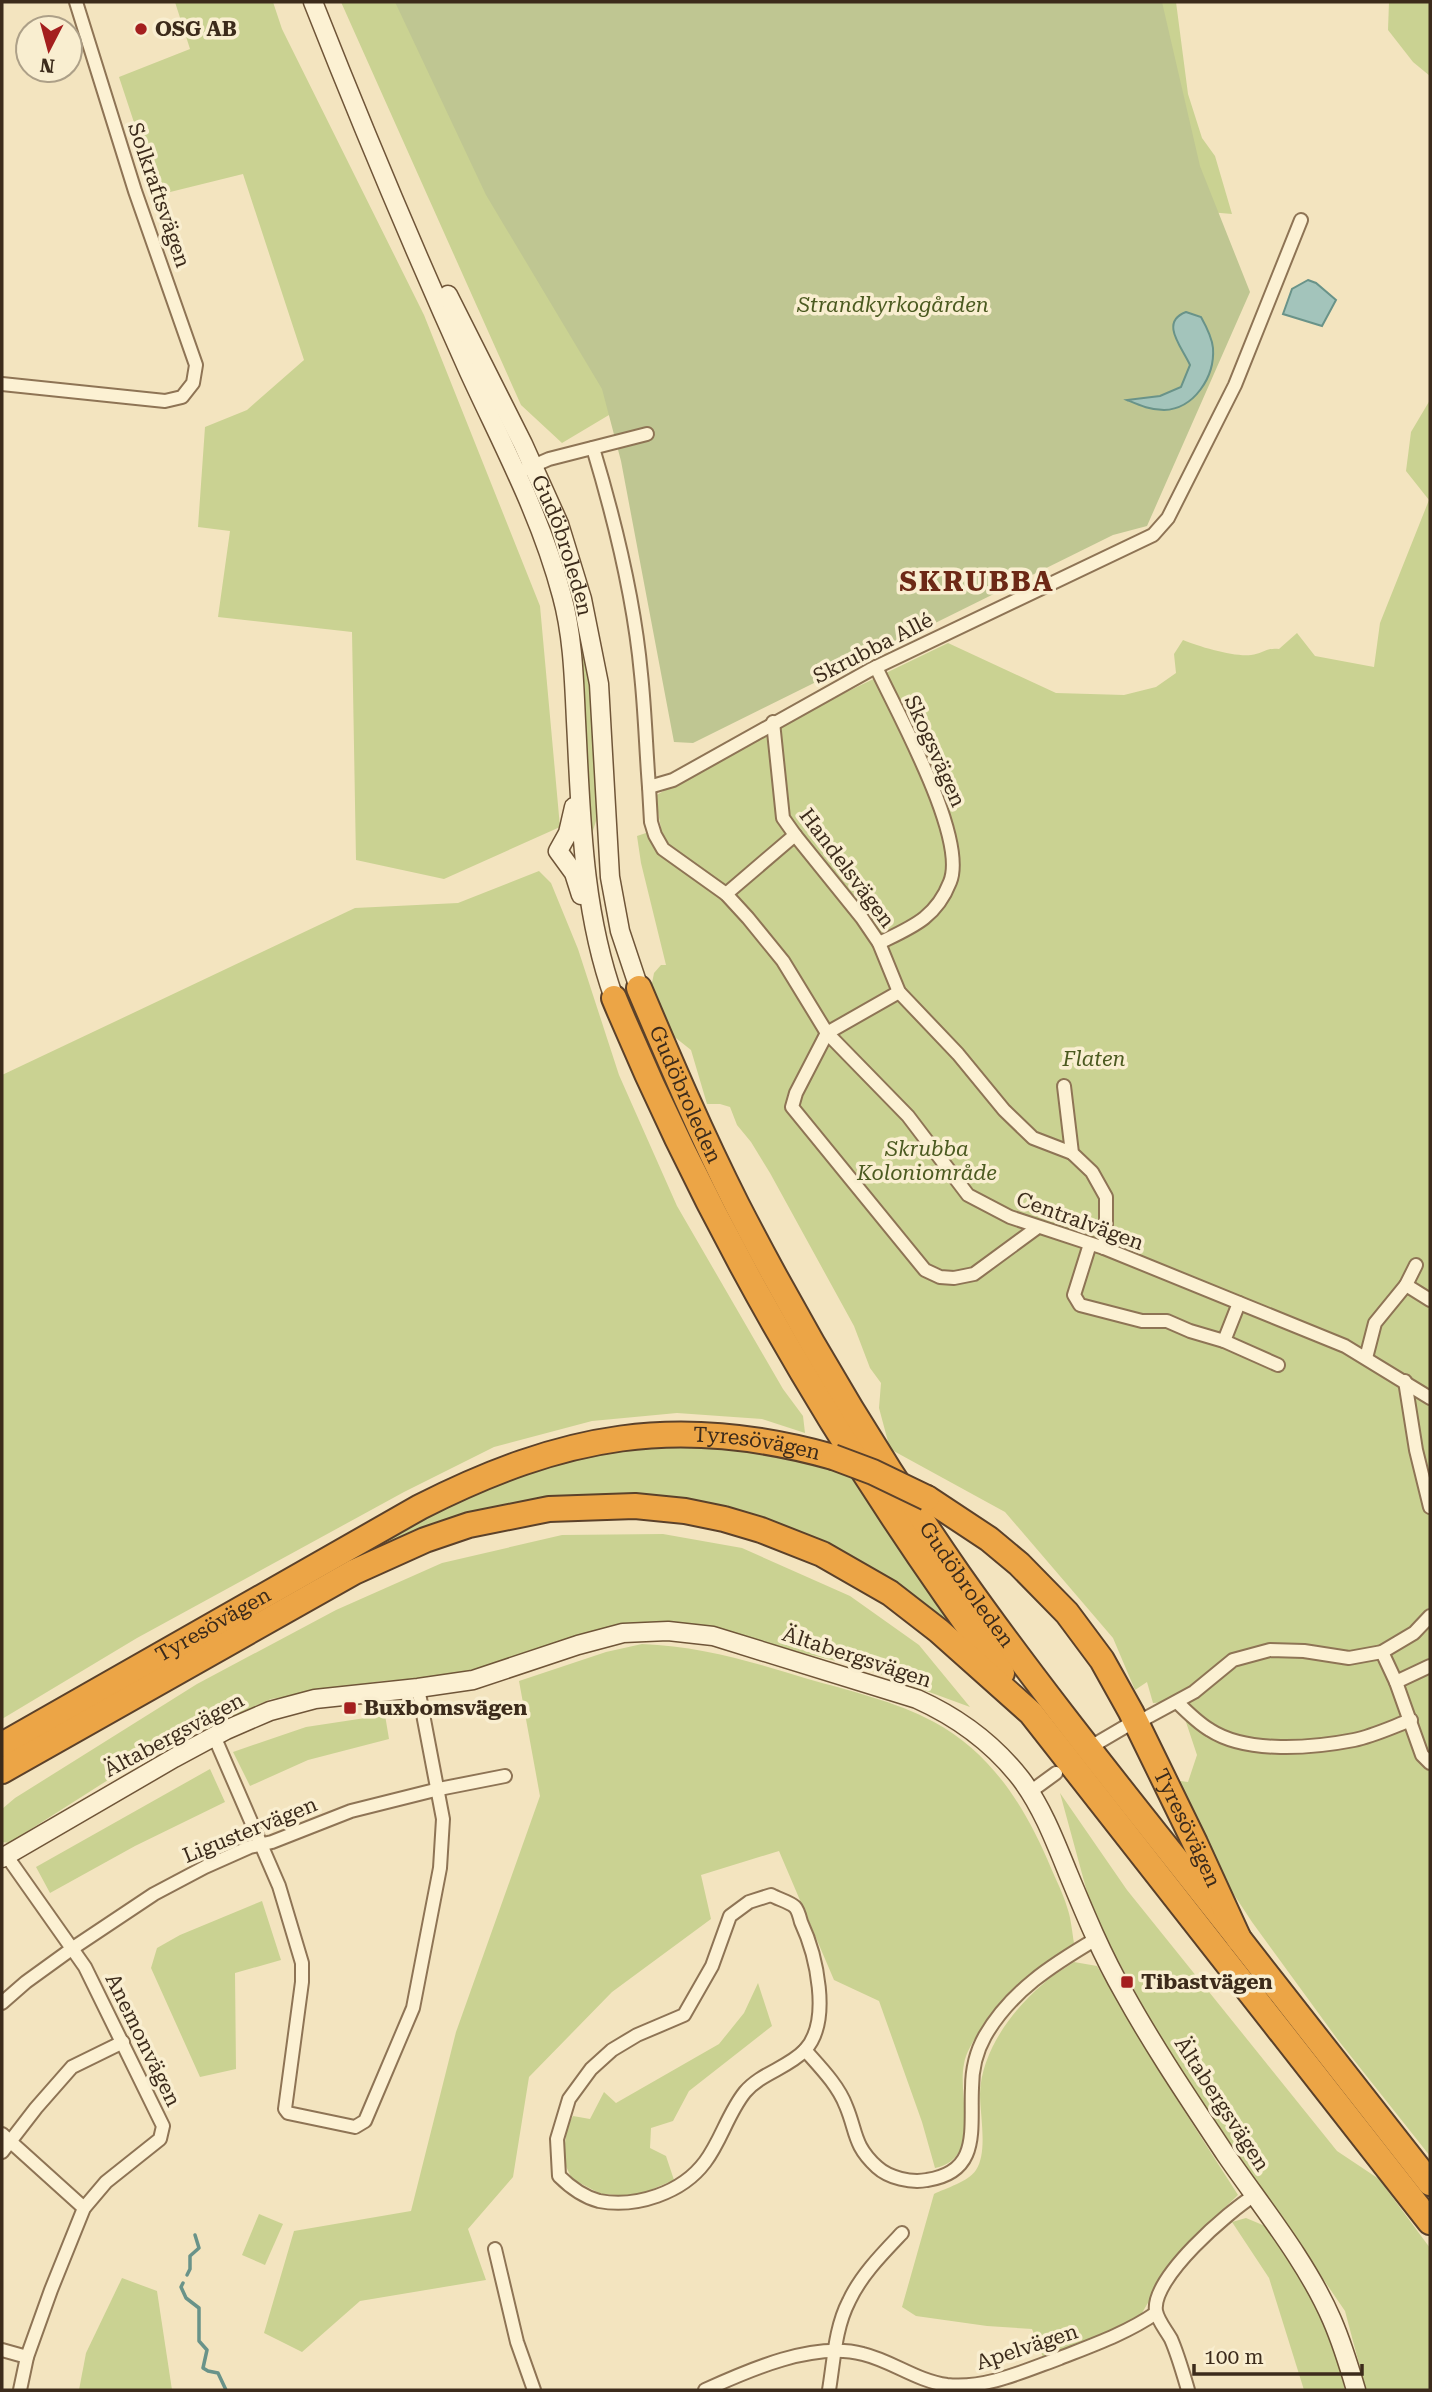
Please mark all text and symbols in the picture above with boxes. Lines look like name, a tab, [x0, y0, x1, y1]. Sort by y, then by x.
north arrow	[14, 14, 84, 84]
place label: OSG AB	[155, 17, 237, 41]
marker: OSG AB	[133, 21, 149, 37]
text: N	[38, 53, 56, 78]
street label: Solkraftsvägen	[123, 119, 195, 271]
park label: Strandkyrkogården	[796, 293, 989, 317]
street label: Gudöbroleden	[527, 471, 597, 618]
district label: SKRUBBA	[899, 565, 1055, 598]
street label: Skrubba Allé	[809, 608, 937, 688]
street label: Skogsvägen	[900, 691, 970, 811]
street label: Handelsvägen	[794, 804, 900, 933]
street label: Gudöbroleden	[644, 1022, 727, 1167]
park label: Flaten	[1061, 1047, 1126, 1071]
park label: Skrubba Koloniområde	[856, 1137, 997, 1185]
street label: Centralvägen	[1013, 1187, 1147, 1255]
street label: Tyresövägen	[693, 1422, 823, 1465]
street label: Gudöbroleden	[914, 1517, 1019, 1652]
street label: Tyresövägen	[151, 1582, 275, 1667]
street label: Ältabergsvägen	[780, 1622, 935, 1693]
street label: Ältabergsvägen	[100, 1688, 249, 1782]
place label: Buxbomsvägen	[364, 1696, 527, 1720]
marker: Buxbomsvägen	[342, 1700, 358, 1716]
street label: Tyresövägen	[1149, 1765, 1226, 1891]
street label: Ligustervägen	[179, 1792, 321, 1868]
street label: Anemonvägen	[100, 1970, 186, 2111]
place label: Tibastvägen	[1141, 1970, 1273, 1994]
marker: Tibastvägen	[1119, 1974, 1135, 1990]
street label: Ältabergsvägen	[1170, 2032, 1275, 2176]
street label: Apelvägen	[973, 2319, 1081, 2375]
scale bar	[1194, 2332, 1362, 2376]
text: 100 m	[1204, 2345, 1264, 2369]

